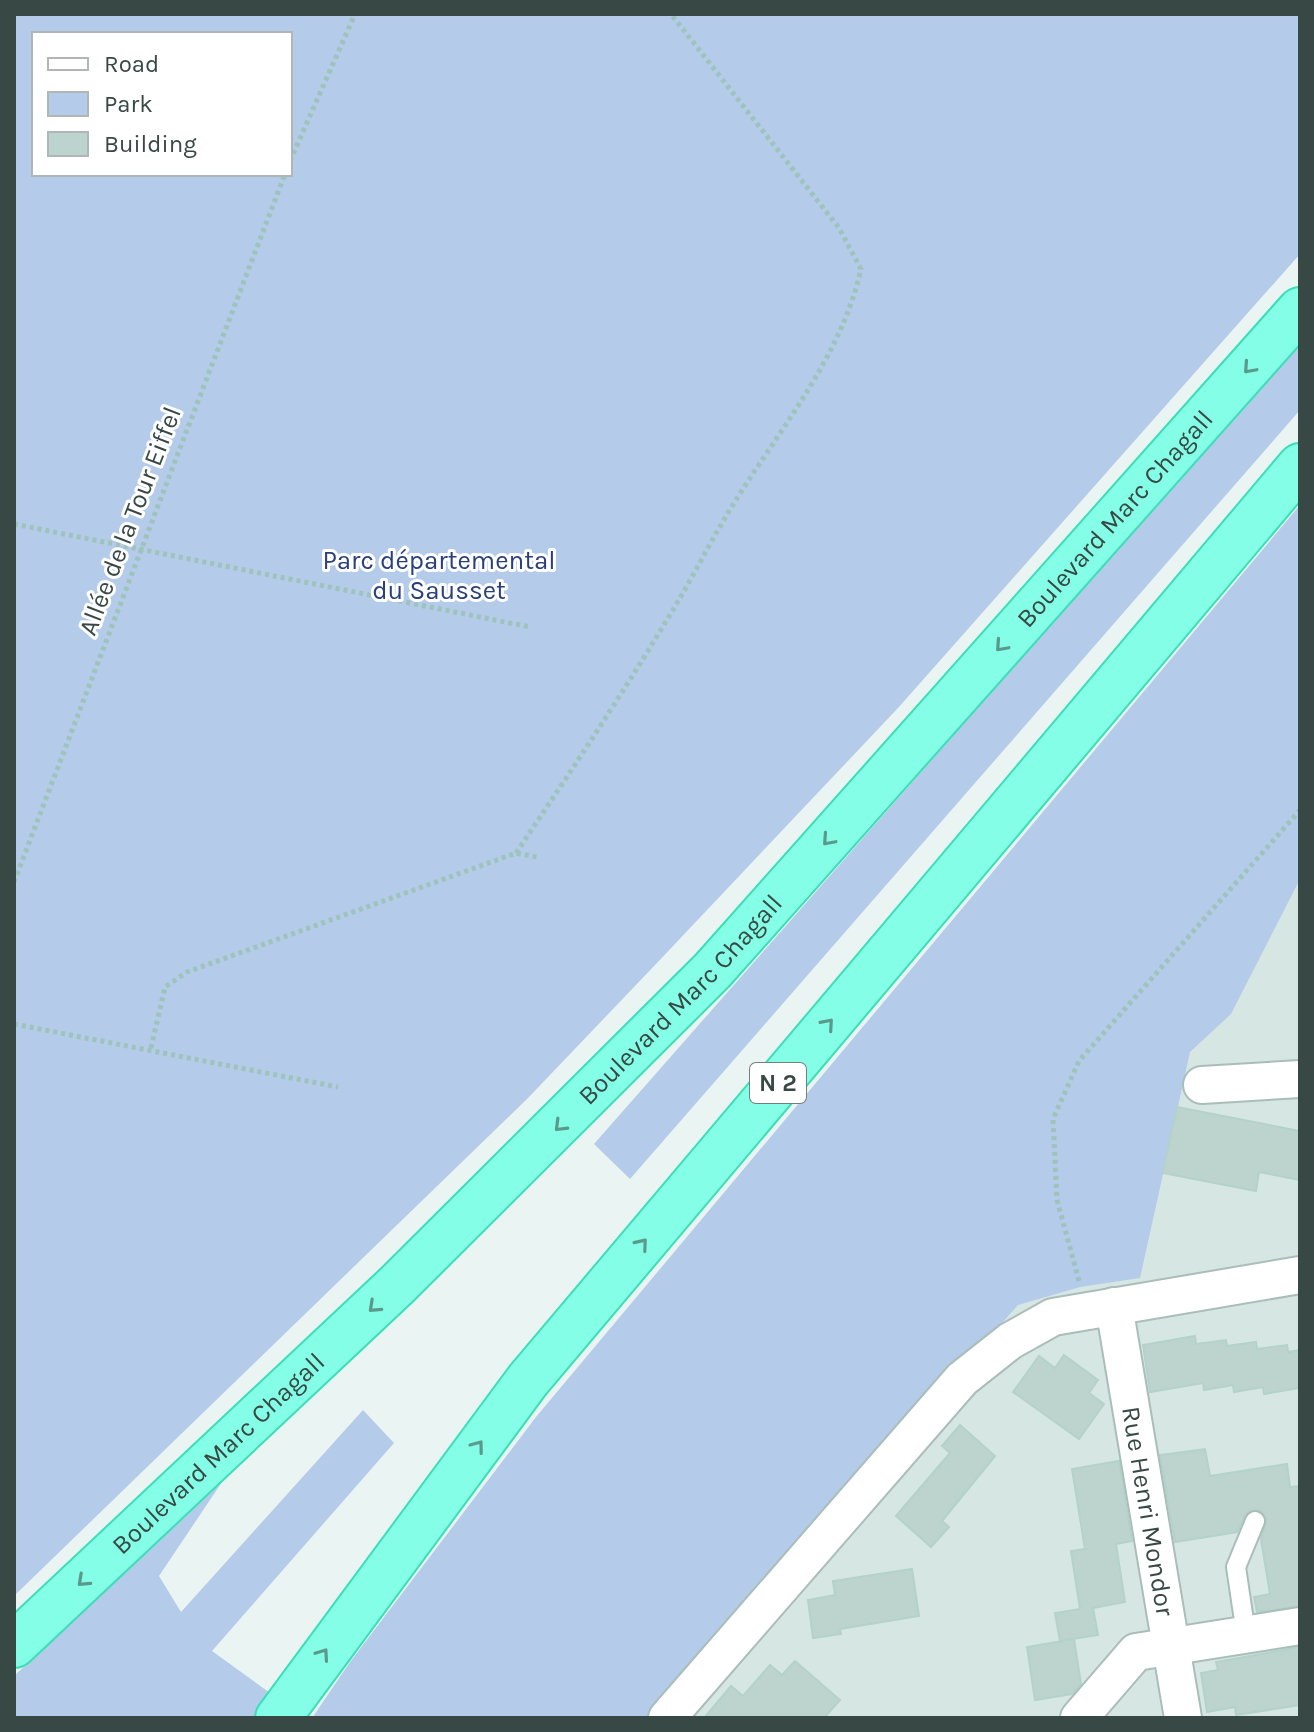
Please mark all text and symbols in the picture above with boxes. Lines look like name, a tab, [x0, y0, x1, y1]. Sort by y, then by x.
legend	[32, 32, 292, 176]
text: Road	[104, 50, 159, 78]
text: Park	[104, 90, 153, 118]
text: Building	[104, 130, 197, 158]
one-way arrow	[1244, 359, 1258, 374]
street label: Allée de la Tour Eiffel	[72, 402, 188, 640]
street label: Boulevard Marc Chagall	[1010, 404, 1219, 633]
park label: Parc départemental du Sausset	[322, 545, 556, 606]
one-way arrow	[996, 637, 1011, 652]
one-way arrow	[824, 831, 838, 846]
street label: Boulevard Marc Chagall	[572, 888, 789, 1111]
one-way arrow	[818, 1019, 833, 1034]
road number: N 2	[750, 1063, 806, 1103]
one-way arrow	[555, 1117, 569, 1131]
one-way arrow	[632, 1239, 647, 1253]
one-way arrow	[369, 1298, 383, 1313]
street label: Boulevard Marc Chagall	[105, 1346, 331, 1560]
street label: Rue Henri Mondor	[1116, 1404, 1181, 1619]
one-way arrow	[469, 1440, 483, 1455]
one-way arrow	[77, 1572, 92, 1586]
one-way arrow	[313, 1649, 328, 1663]

